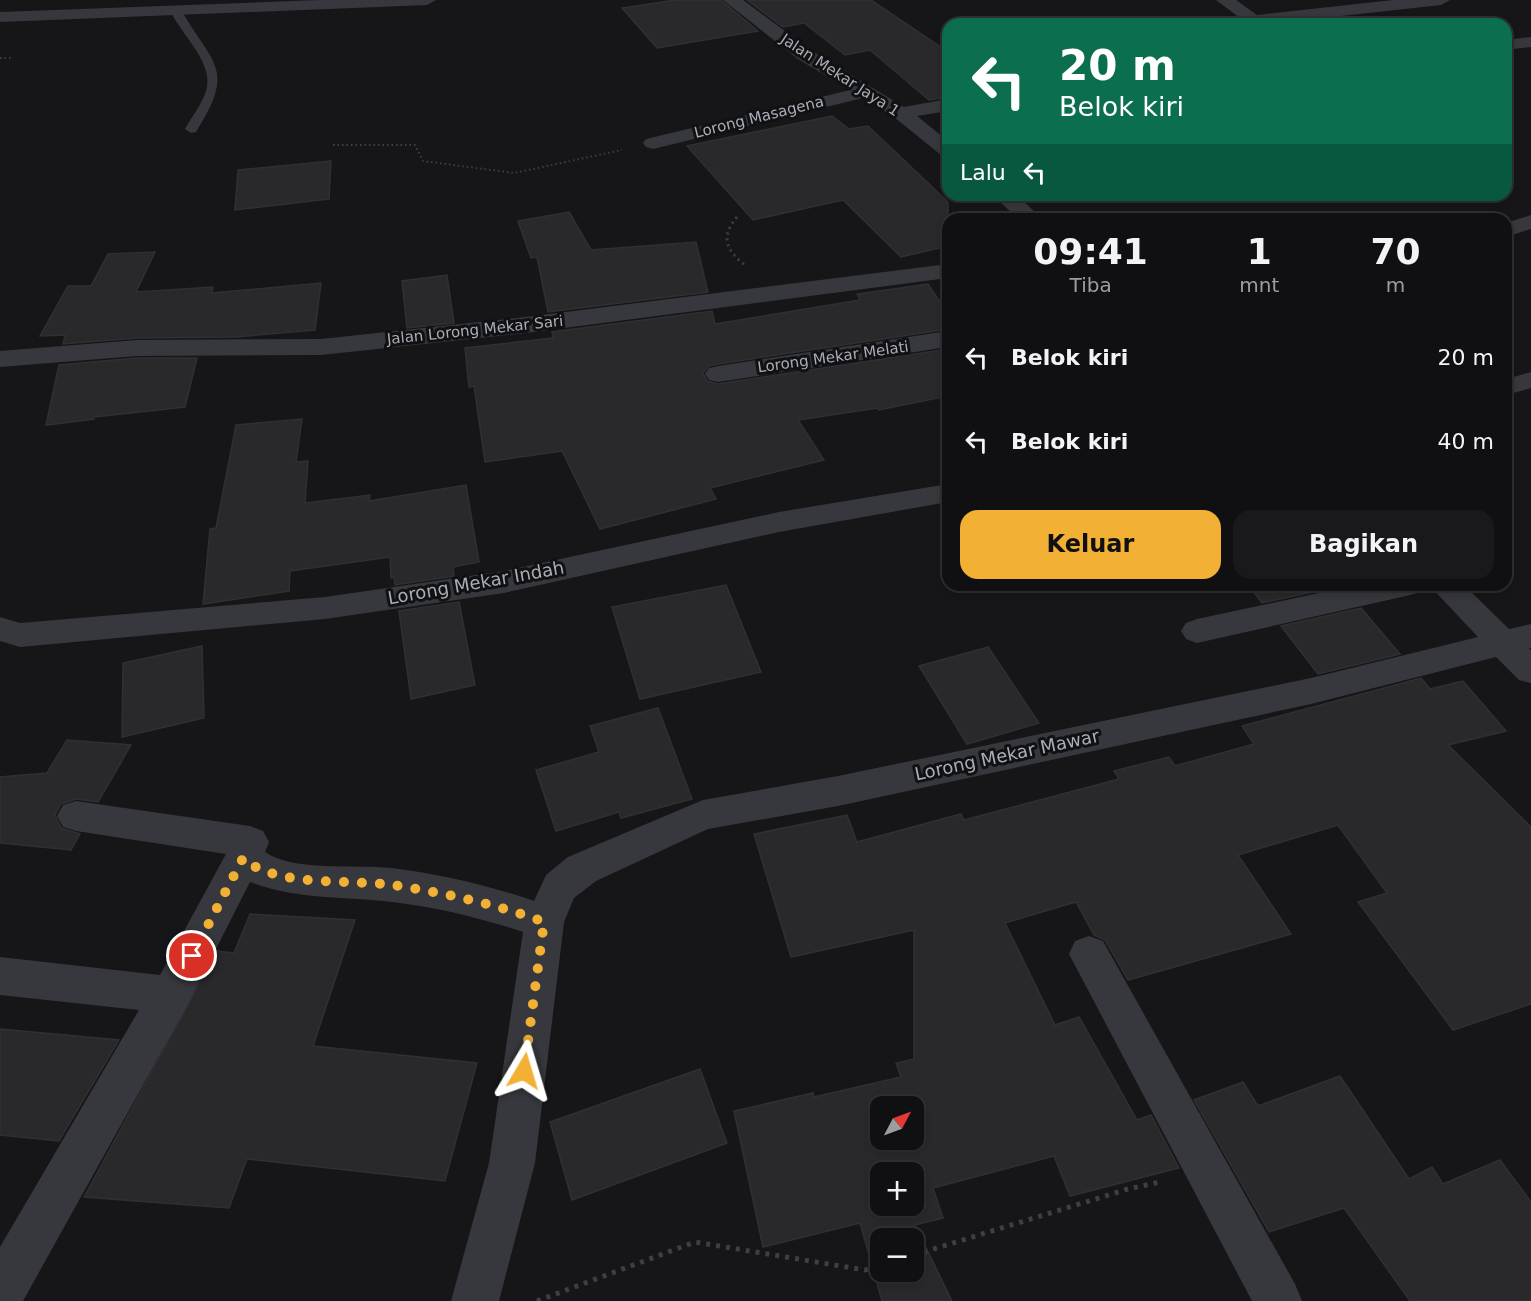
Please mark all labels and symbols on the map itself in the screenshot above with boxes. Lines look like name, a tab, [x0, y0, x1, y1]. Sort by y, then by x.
street label: Jalan Mekar Jaya 1	[776, 29, 903, 120]
street label: Lorong Masagena	[692, 92, 826, 142]
street label: Jalan Lorong Mekar Sari	[385, 312, 564, 348]
street label: Lorong Mekar Melati	[756, 337, 910, 377]
street label: Lorong Mekar Indah	[386, 557, 566, 608]
street label: Lorong Mekar Mawar	[913, 725, 1102, 784]
pin	[166, 930, 217, 981]
position arrow	[492, 1039, 556, 1103]
north arrow	[870, 1096, 924, 1150]

